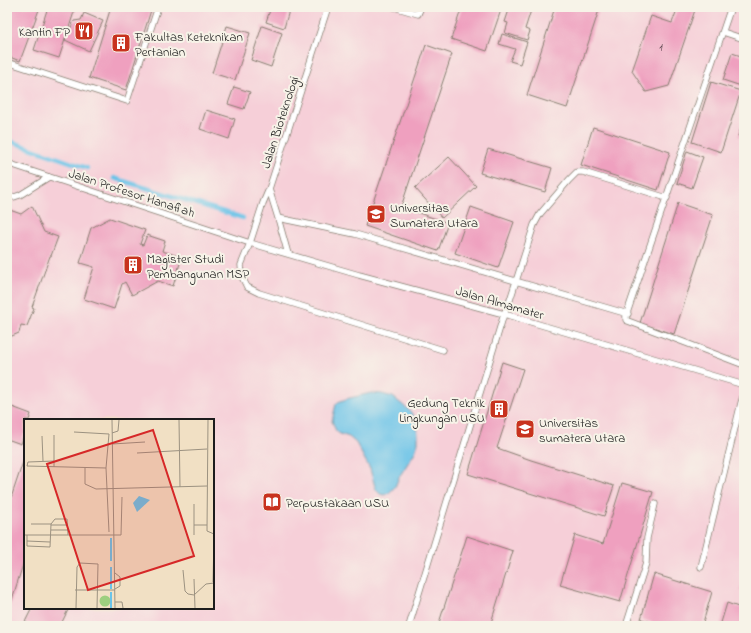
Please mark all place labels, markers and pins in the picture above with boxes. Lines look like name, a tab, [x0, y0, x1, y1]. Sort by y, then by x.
restaurant icon: Kantin FP	[73, 20, 95, 42]
place label: Kantin FP	[19, 23, 70, 42]
place label: Fakultas Keteknikan Pertanian	[134, 28, 243, 62]
building icon: Fakultas Keteknikan Pertanian	[110, 32, 132, 54]
place label: Universitas Sumatera Utara	[390, 199, 478, 233]
school or university icon: Universitas Sumatera Utara	[365, 203, 387, 225]
place label: Magister Studi Pembangunan MSP	[147, 250, 250, 285]
building icon: Magister Studi Pembangunan MSP	[122, 254, 144, 276]
place label: Gedung Teknik Lingkungan USU	[399, 394, 485, 429]
building icon: Gedung Teknik Lingkungan USU	[488, 398, 510, 420]
place label: Universitas sumatera Utara	[539, 414, 625, 448]
school or university icon: Universitas sumatera Utara	[514, 418, 536, 440]
library icon: Perpustakaan USU	[261, 491, 283, 513]
place label: Perpustakaan USU	[286, 494, 389, 513]

